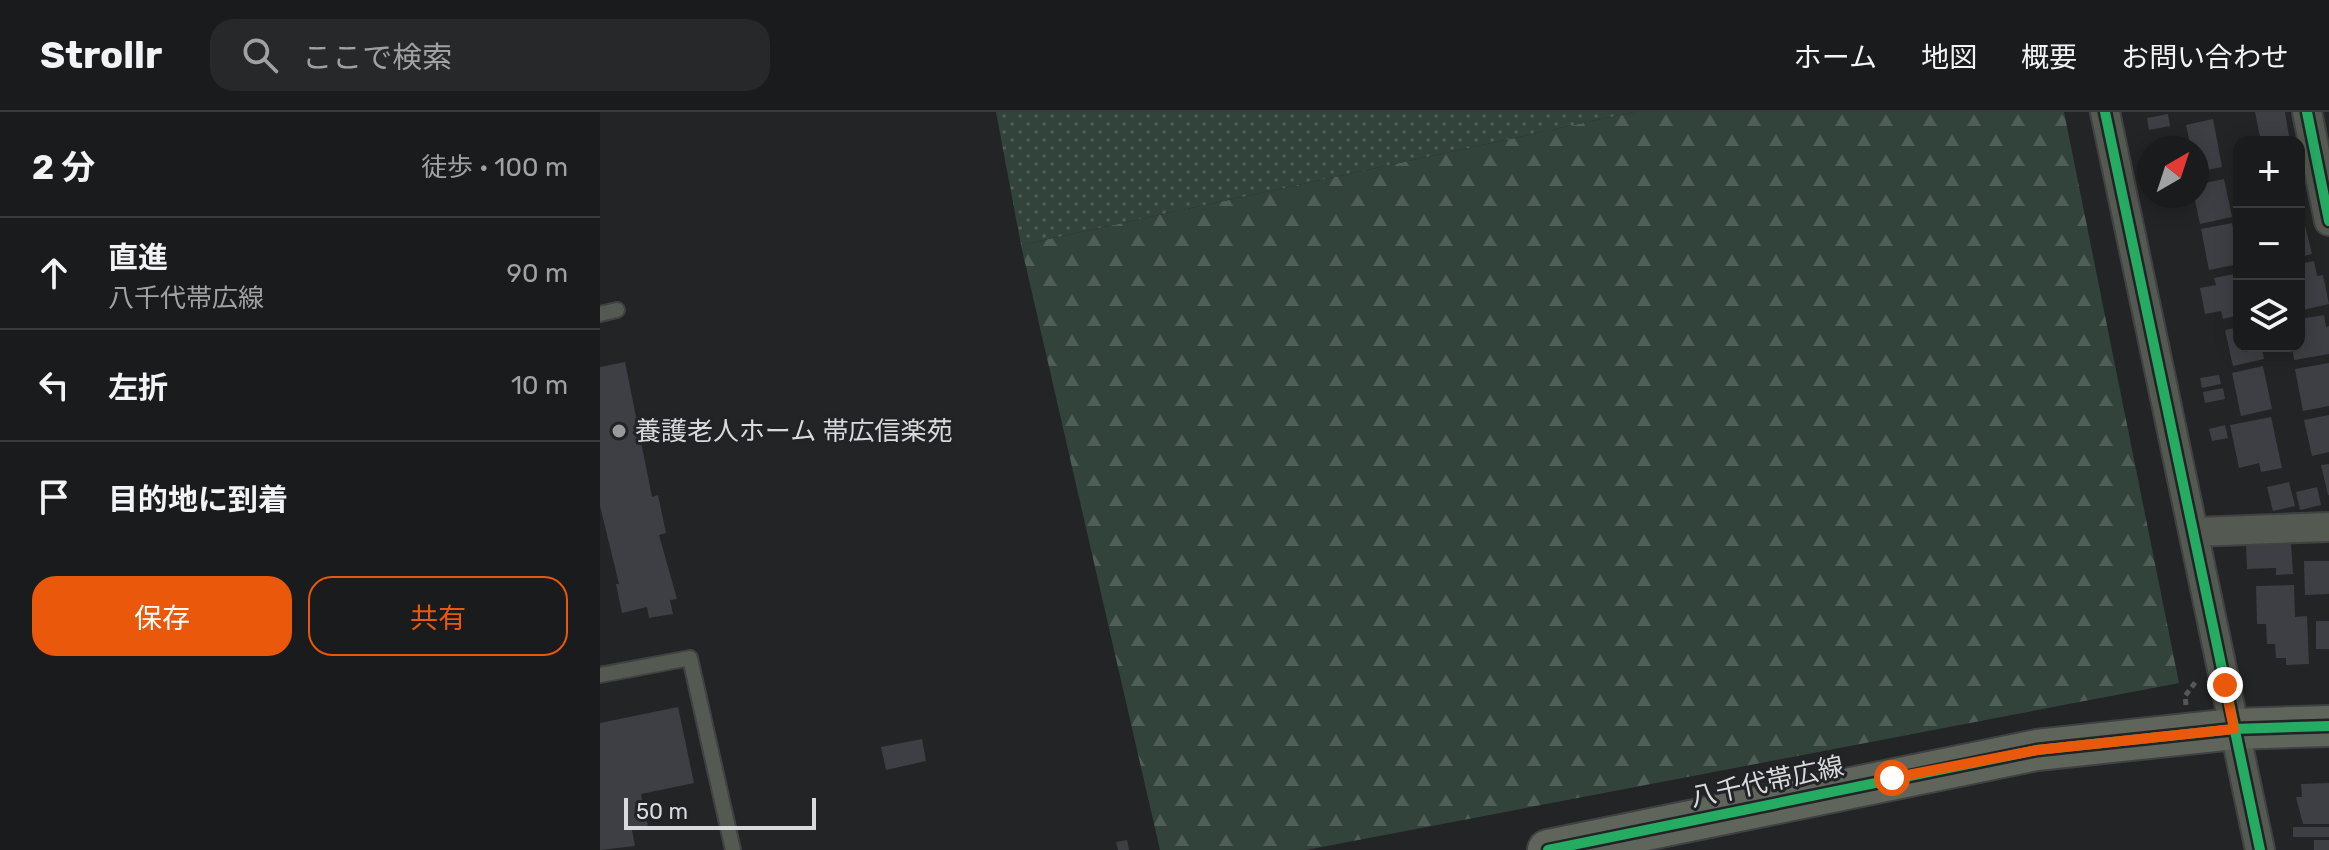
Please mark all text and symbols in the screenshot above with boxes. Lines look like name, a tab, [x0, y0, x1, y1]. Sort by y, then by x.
search box	[210, 19, 770, 91]
text: Strollr	[40, 32, 162, 78]
icon: search	[238, 33, 282, 77]
text: ここで検索	[302, 40, 452, 76]
text: ホーム	[1794, 41, 1877, 74]
text: 地図	[1921, 41, 1977, 74]
text: 概要	[2021, 41, 2077, 74]
text: お問い合わせ	[2121, 41, 2289, 74]
north arrow	[2137, 136, 2209, 208]
map controls	[2233, 136, 2305, 352]
button: +	[2233, 136, 2305, 208]
text: 2 分	[32, 147, 95, 188]
text: 徒歩 · 100 m	[421, 152, 568, 183]
button: −	[2233, 208, 2305, 280]
text: 直進	[108, 240, 168, 276]
icon: ahead	[32, 251, 76, 295]
text: 90 m	[507, 258, 568, 289]
button: layers	[2233, 280, 2305, 352]
text: 八千代帯広線	[108, 283, 264, 314]
icon: left	[32, 363, 76, 407]
text: 左折	[108, 370, 168, 406]
text: 10 m	[511, 370, 568, 401]
place label: 養護老人ホーム 帯広信楽苑	[635, 416, 953, 447]
marker: 養護老人ホーム 帯広信楽苑	[610, 422, 628, 440]
icon: arrive	[32, 475, 76, 519]
text: 目的地に到着	[108, 482, 288, 518]
button: 保存	[32, 576, 292, 656]
button: 共有	[308, 576, 568, 656]
route end	[2207, 667, 2243, 703]
street label: 八千代帯広線	[1687, 751, 1847, 813]
route start	[1874, 760, 1910, 796]
scale bar	[624, 794, 816, 830]
text: 50 m	[636, 798, 688, 825]

